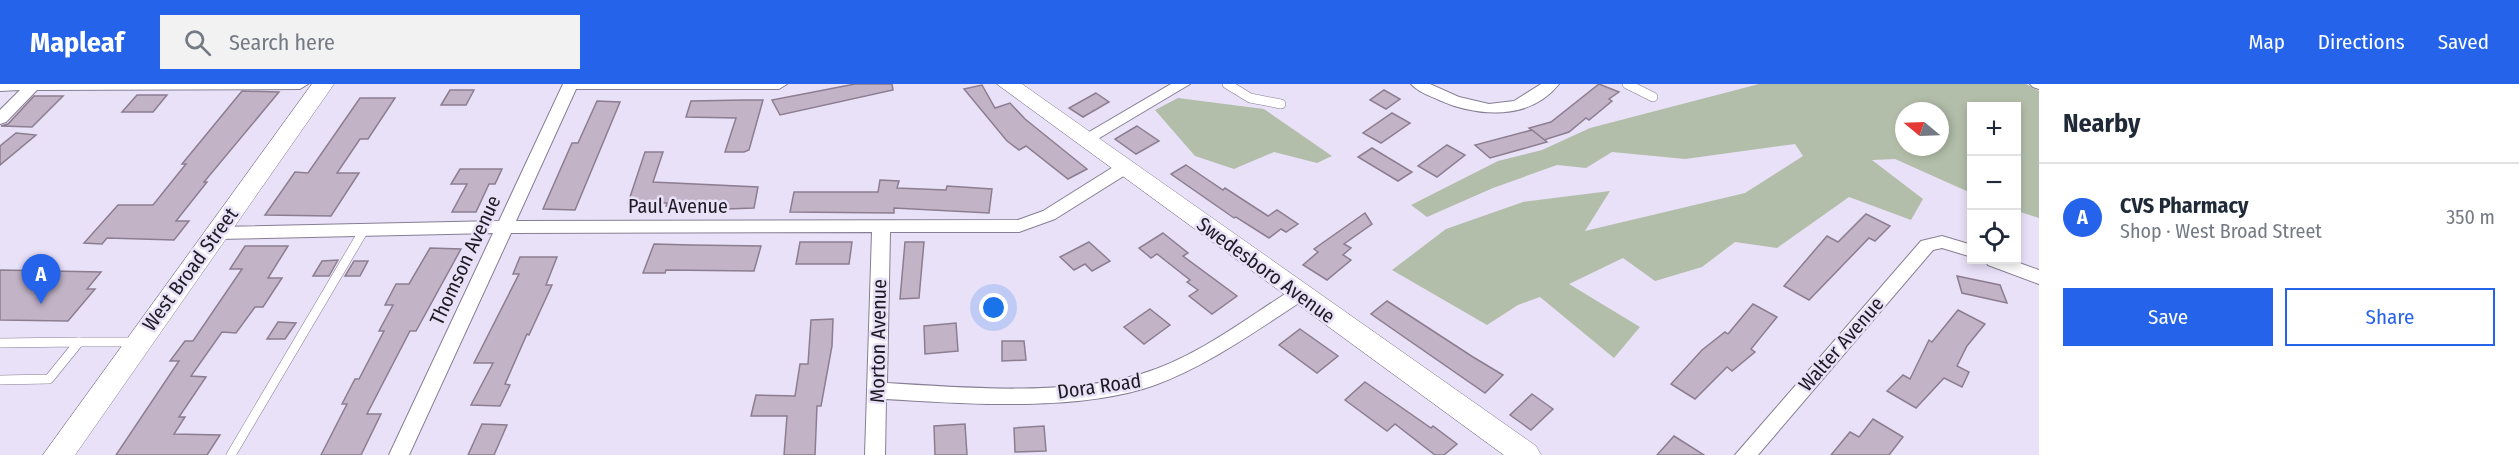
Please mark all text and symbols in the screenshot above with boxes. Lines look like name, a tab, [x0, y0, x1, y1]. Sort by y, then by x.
search box	[160, 15, 580, 69]
text: Mapleaf	[30, 26, 124, 59]
icon: search	[181, 26, 214, 59]
text: Search here	[229, 29, 335, 56]
text: Map	[2248, 29, 2285, 55]
text: Directions	[2318, 29, 2405, 55]
text: Saved	[2438, 29, 2489, 55]
north arrow	[1895, 102, 1949, 156]
map controls	[1967, 102, 2021, 264]
button: +	[1967, 102, 2021, 156]
text: Nearby	[2063, 108, 2140, 139]
button: −	[1967, 156, 2021, 210]
street label: Thomson Avenue	[425, 191, 505, 329]
text: CVS Pharmacy	[2120, 192, 2249, 219]
street label: Paul Avenue	[628, 194, 728, 218]
street label: West Broad Street	[137, 202, 243, 335]
text: A	[2077, 205, 2088, 229]
text: 350 m	[2446, 205, 2495, 229]
button: locate	[1967, 210, 2021, 264]
street label: Swedesboro Avenue	[1192, 212, 1340, 328]
text: Shop · West Broad Street	[2120, 219, 2322, 243]
pin: A	[22, 254, 60, 304]
street label: Morton Avenue	[865, 279, 891, 403]
button: Save	[2063, 288, 2273, 346]
button: Share	[2285, 288, 2495, 346]
street label: Walter Avenue	[1794, 292, 1888, 396]
your location	[979, 293, 1008, 322]
street label: Dora Road	[1056, 368, 1142, 404]

